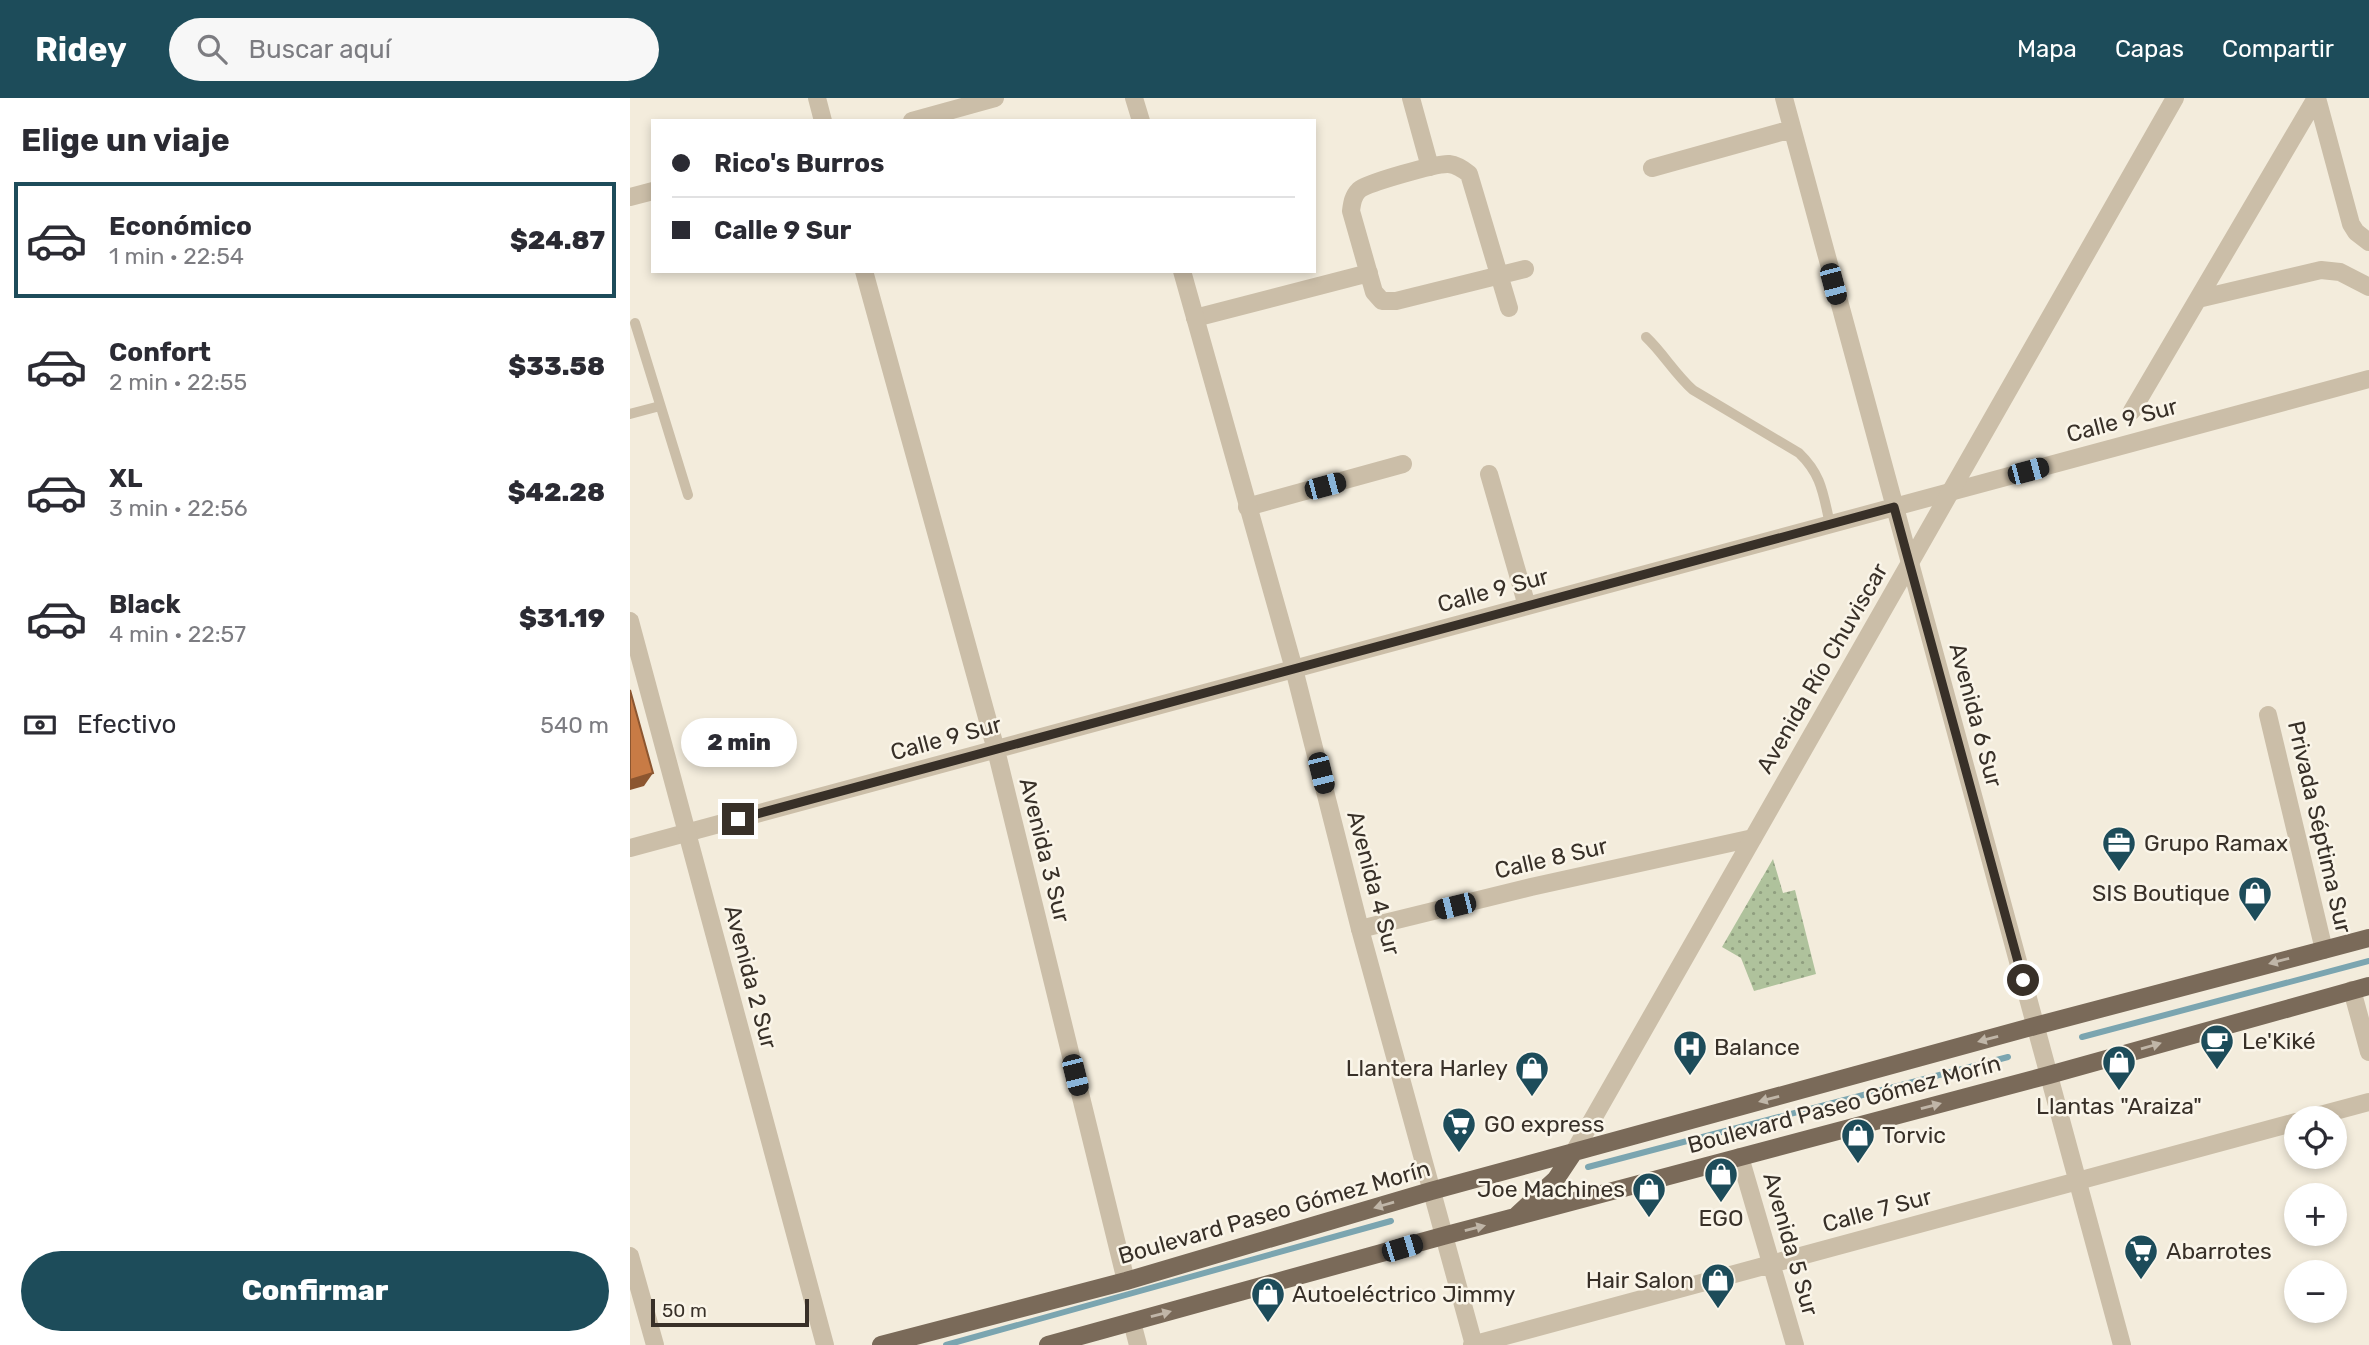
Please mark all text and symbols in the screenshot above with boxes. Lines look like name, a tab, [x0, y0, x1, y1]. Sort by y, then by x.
search box	[169, 18, 659, 81]
text: Ridey	[35, 30, 127, 69]
icon: search	[193, 30, 231, 68]
text: Buscar aquí	[249, 34, 391, 65]
text: Mapa	[2017, 35, 2077, 63]
text: Capas	[2115, 35, 2184, 63]
text: Compartir	[2222, 35, 2334, 63]
text: Elige un viaje	[21, 121, 230, 159]
text: Rico's Burros	[714, 148, 885, 179]
icon: car	[25, 209, 88, 272]
text: Económico	[109, 211, 252, 242]
text: Calle 9 Sur	[714, 215, 851, 246]
text: $24.87	[510, 225, 605, 256]
text: 1 min · 22:54	[109, 242, 244, 270]
car	[1818, 261, 1849, 307]
icon: car	[25, 335, 88, 398]
text: Confort	[109, 337, 211, 368]
text: $33.58	[508, 351, 605, 382]
text: 2 min · 22:55	[109, 368, 247, 396]
street label: Calle 9 Sur	[2063, 392, 2181, 448]
car	[2005, 455, 2052, 487]
icon: car	[25, 461, 88, 524]
text: XL	[109, 463, 142, 494]
car	[1302, 470, 1349, 502]
text: $42.28	[508, 477, 605, 508]
text: 3 min · 22:56	[109, 494, 248, 522]
street label: Avenida Río Chuviscar	[1750, 558, 1894, 778]
street label: Calle 9 Sur	[1434, 562, 1552, 618]
icon: car	[25, 587, 88, 650]
text: Black	[109, 589, 181, 620]
text: $31.19	[519, 603, 605, 634]
text: 4 min · 22:57	[109, 620, 246, 648]
street label: Avenida 6 Sur	[1943, 640, 2009, 790]
icon: cash	[21, 706, 59, 744]
text: Efectivo	[77, 709, 176, 740]
street label: Calle 9 Sur	[887, 710, 1005, 766]
text: 540 m	[540, 711, 609, 739]
callout: 2 min	[680, 718, 796, 766]
street label: Privada Séptima Sur	[2282, 718, 2358, 936]
text: 2 min	[707, 728, 771, 756]
car	[1306, 750, 1337, 796]
street label: Avenida 3 Sur	[1014, 775, 1077, 925]
route end	[722, 803, 754, 835]
street label: Avenida 4 Sur	[1341, 808, 1407, 958]
office icon: Grupo Ramax	[2100, 824, 2138, 873]
place label: Grupo Ramax	[2144, 829, 2288, 857]
street label: Calle 8 Sur	[1492, 831, 1610, 885]
shop icon: SIS Boutique	[2236, 874, 2274, 923]
place label: SIS Boutique	[2092, 879, 2230, 907]
car	[1433, 891, 1478, 921]
street label: Avenida 2 Sur	[718, 902, 784, 1052]
one-way arrow	[2268, 957, 2289, 967]
route start	[2007, 964, 2039, 996]
cafe icon: Le'Kiké	[2198, 1022, 2236, 1071]
place label: Le'Kiké	[2242, 1027, 2316, 1055]
hospital icon: Balance	[1671, 1028, 1709, 1077]
place label: Balance	[1714, 1033, 1800, 1061]
one-way arrow	[1978, 1034, 1999, 1044]
one-way arrow	[2140, 1040, 2162, 1051]
shop icon: Llantas "Araiza"	[2100, 1043, 2138, 1092]
shop icon: Llantera Harley	[1513, 1049, 1551, 1098]
street label: Boulevard Paseo Gómez Morín	[1684, 1049, 2004, 1159]
car	[1060, 1052, 1091, 1098]
place label: Llantera Harley	[1346, 1054, 1508, 1082]
place label: Llantas "Araiza"	[2036, 1092, 2202, 1120]
one-way arrow	[1758, 1094, 1779, 1104]
one-way arrow	[1920, 1100, 1942, 1111]
supermarket icon: GO express	[1440, 1105, 1478, 1154]
map controls	[2284, 1106, 2347, 1323]
button: locate	[2284, 1106, 2347, 1169]
place label: GO express	[1484, 1110, 1604, 1138]
shop icon: Torvic	[1839, 1116, 1877, 1165]
place label: Torvic	[1882, 1121, 1946, 1149]
street label: Boulevard Paseo Gómez Morín	[1115, 1154, 1433, 1270]
shop icon: EGO	[1702, 1155, 1740, 1204]
street label: Avenida 5 Sur	[1757, 1169, 1825, 1319]
shop icon: Joe Machines	[1630, 1170, 1668, 1219]
place label: Joe Machines	[1477, 1175, 1625, 1203]
street label: Calle 7 Sur	[1819, 1182, 1935, 1238]
button: +	[2284, 1183, 2347, 1246]
one-way arrow	[1373, 1200, 1395, 1211]
place label: EGO	[1698, 1204, 1744, 1232]
one-way arrow	[1464, 1222, 1486, 1233]
car	[1379, 1232, 1426, 1264]
supermarket icon: Abarrotes	[2122, 1232, 2160, 1281]
place label: Abarrotes	[2166, 1237, 2272, 1265]
button: Confirmar	[21, 1251, 609, 1331]
button: −	[2284, 1260, 2347, 1323]
shop icon: Hair Salon	[1699, 1261, 1737, 1310]
place label: Hair Salon	[1586, 1266, 1694, 1294]
shop icon: Autoeléctrico Jimmy	[1249, 1275, 1287, 1324]
place label: Autoeléctrico Jimmy	[1292, 1280, 1516, 1308]
scale bar	[651, 1296, 808, 1328]
text: 50 m	[662, 1299, 707, 1322]
one-way arrow	[1150, 1308, 1172, 1319]

